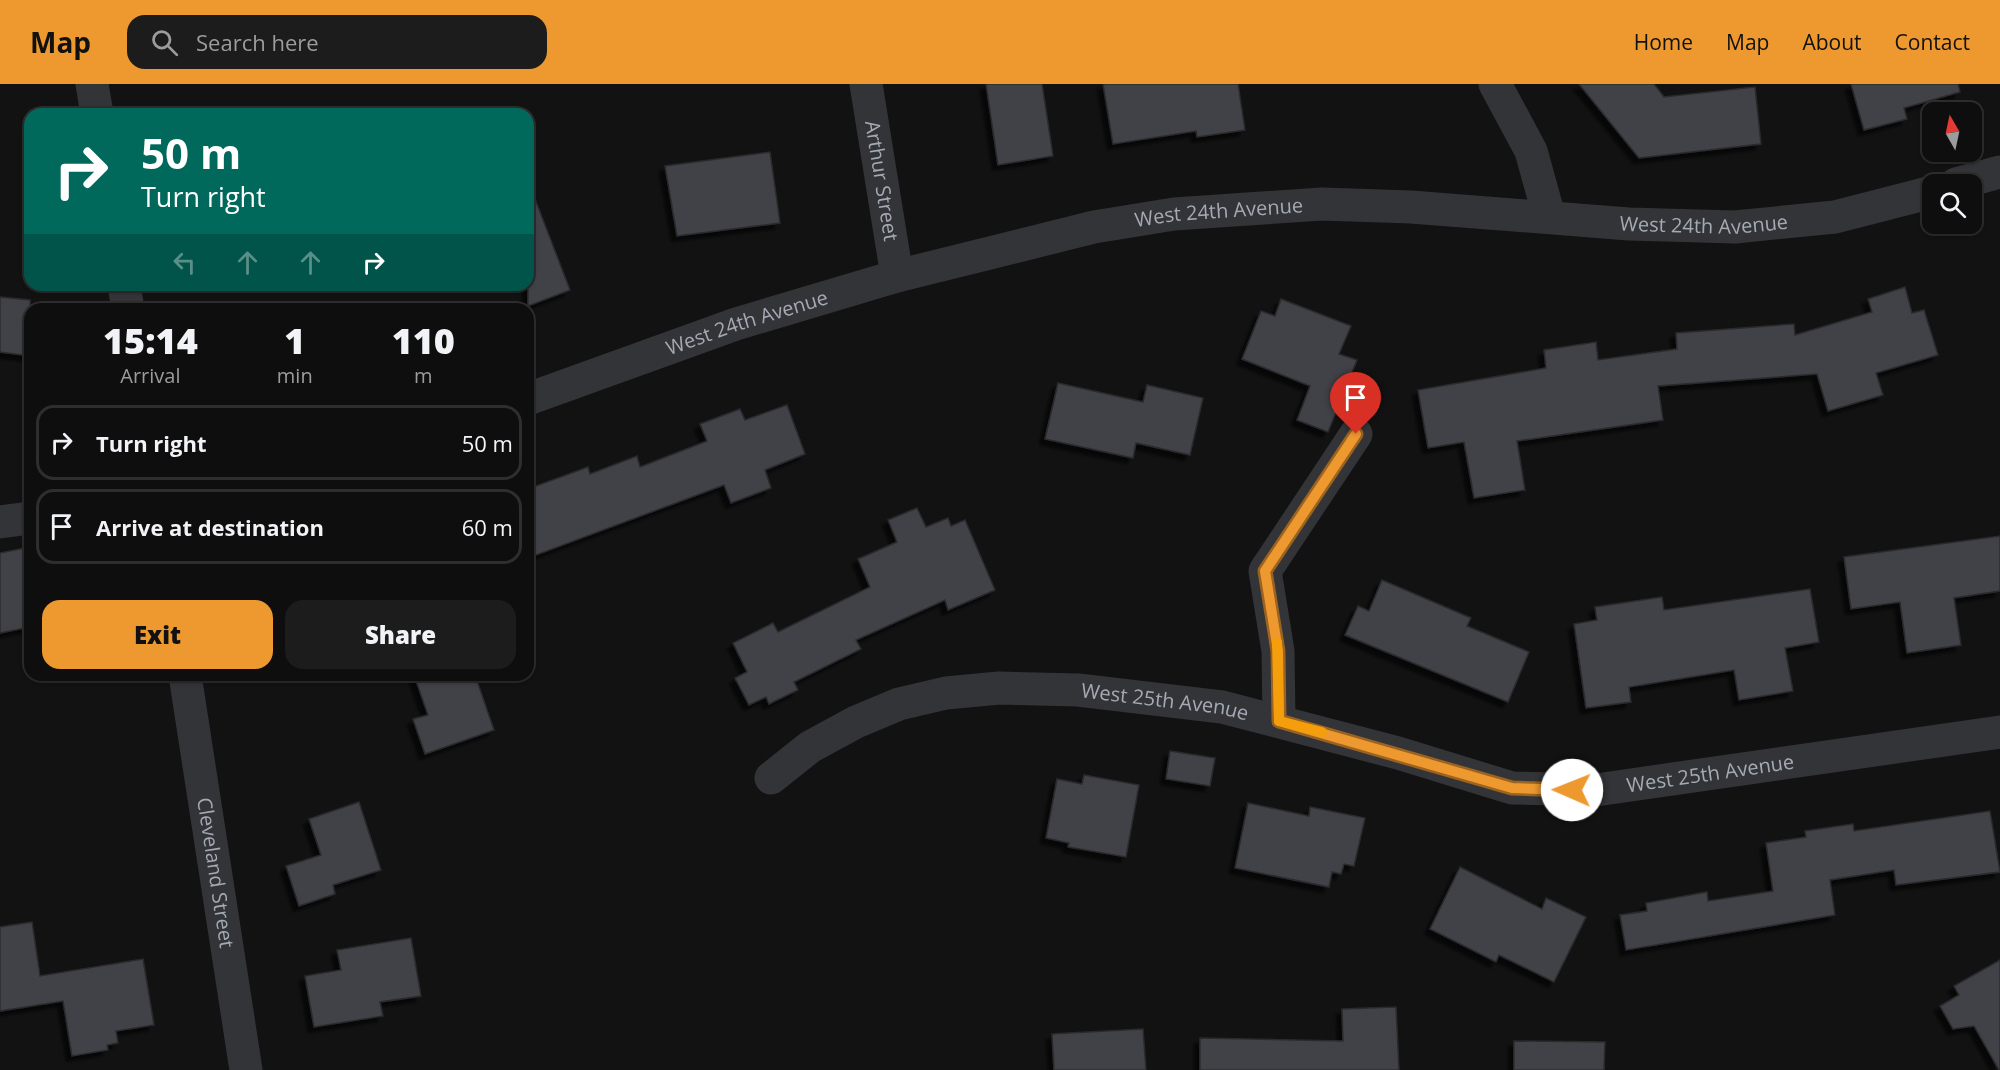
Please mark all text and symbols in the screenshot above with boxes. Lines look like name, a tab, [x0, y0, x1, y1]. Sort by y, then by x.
search box	[127, 15, 547, 69]
text: Map	[30, 23, 91, 61]
icon: search	[148, 26, 181, 59]
text: Search here	[196, 27, 319, 57]
text: Home	[1634, 28, 1693, 56]
text: Map	[1726, 28, 1769, 56]
text: About	[1802, 28, 1862, 56]
text: Contact	[1895, 28, 1970, 56]
north arrow	[1922, 102, 1982, 162]
map controls	[1922, 102, 1982, 234]
street label: Arthur Street	[859, 118, 905, 243]
text: 50 m	[141, 124, 241, 181]
icon: right	[42, 132, 120, 210]
button: search	[1922, 174, 1982, 234]
text: Turn right	[141, 178, 266, 215]
street label: West 24th Avenue	[1133, 191, 1304, 233]
street label: West 24th Avenue	[1618, 208, 1789, 240]
icon: left	[168, 246, 201, 279]
icon: ahead	[231, 246, 264, 279]
icon: ahead	[294, 246, 327, 279]
icon: right	[357, 246, 390, 279]
street label: West 24th Avenue	[662, 283, 831, 361]
text: 15:14	[103, 316, 198, 365]
text: 1	[284, 316, 305, 365]
text: 110	[392, 316, 455, 365]
text: Arrival	[120, 362, 181, 389]
text: min	[277, 362, 313, 389]
text: m	[414, 362, 433, 389]
pin	[1330, 372, 1381, 434]
icon: arrive	[1339, 381, 1372, 414]
icon: right	[45, 426, 78, 459]
text: Turn right	[96, 428, 207, 458]
text: 50 m	[462, 428, 513, 458]
icon: arrive	[45, 510, 78, 543]
text: Arrive at destination	[96, 512, 324, 542]
text: 60 m	[462, 512, 513, 542]
button: Exit	[42, 600, 273, 669]
button: Share	[285, 600, 516, 669]
street label: West 25th Avenue	[1080, 676, 1252, 726]
street label: West 25th Avenue	[1625, 748, 1796, 798]
position arrow	[1540, 758, 1604, 822]
street label: Cleveland Street	[191, 795, 241, 950]

